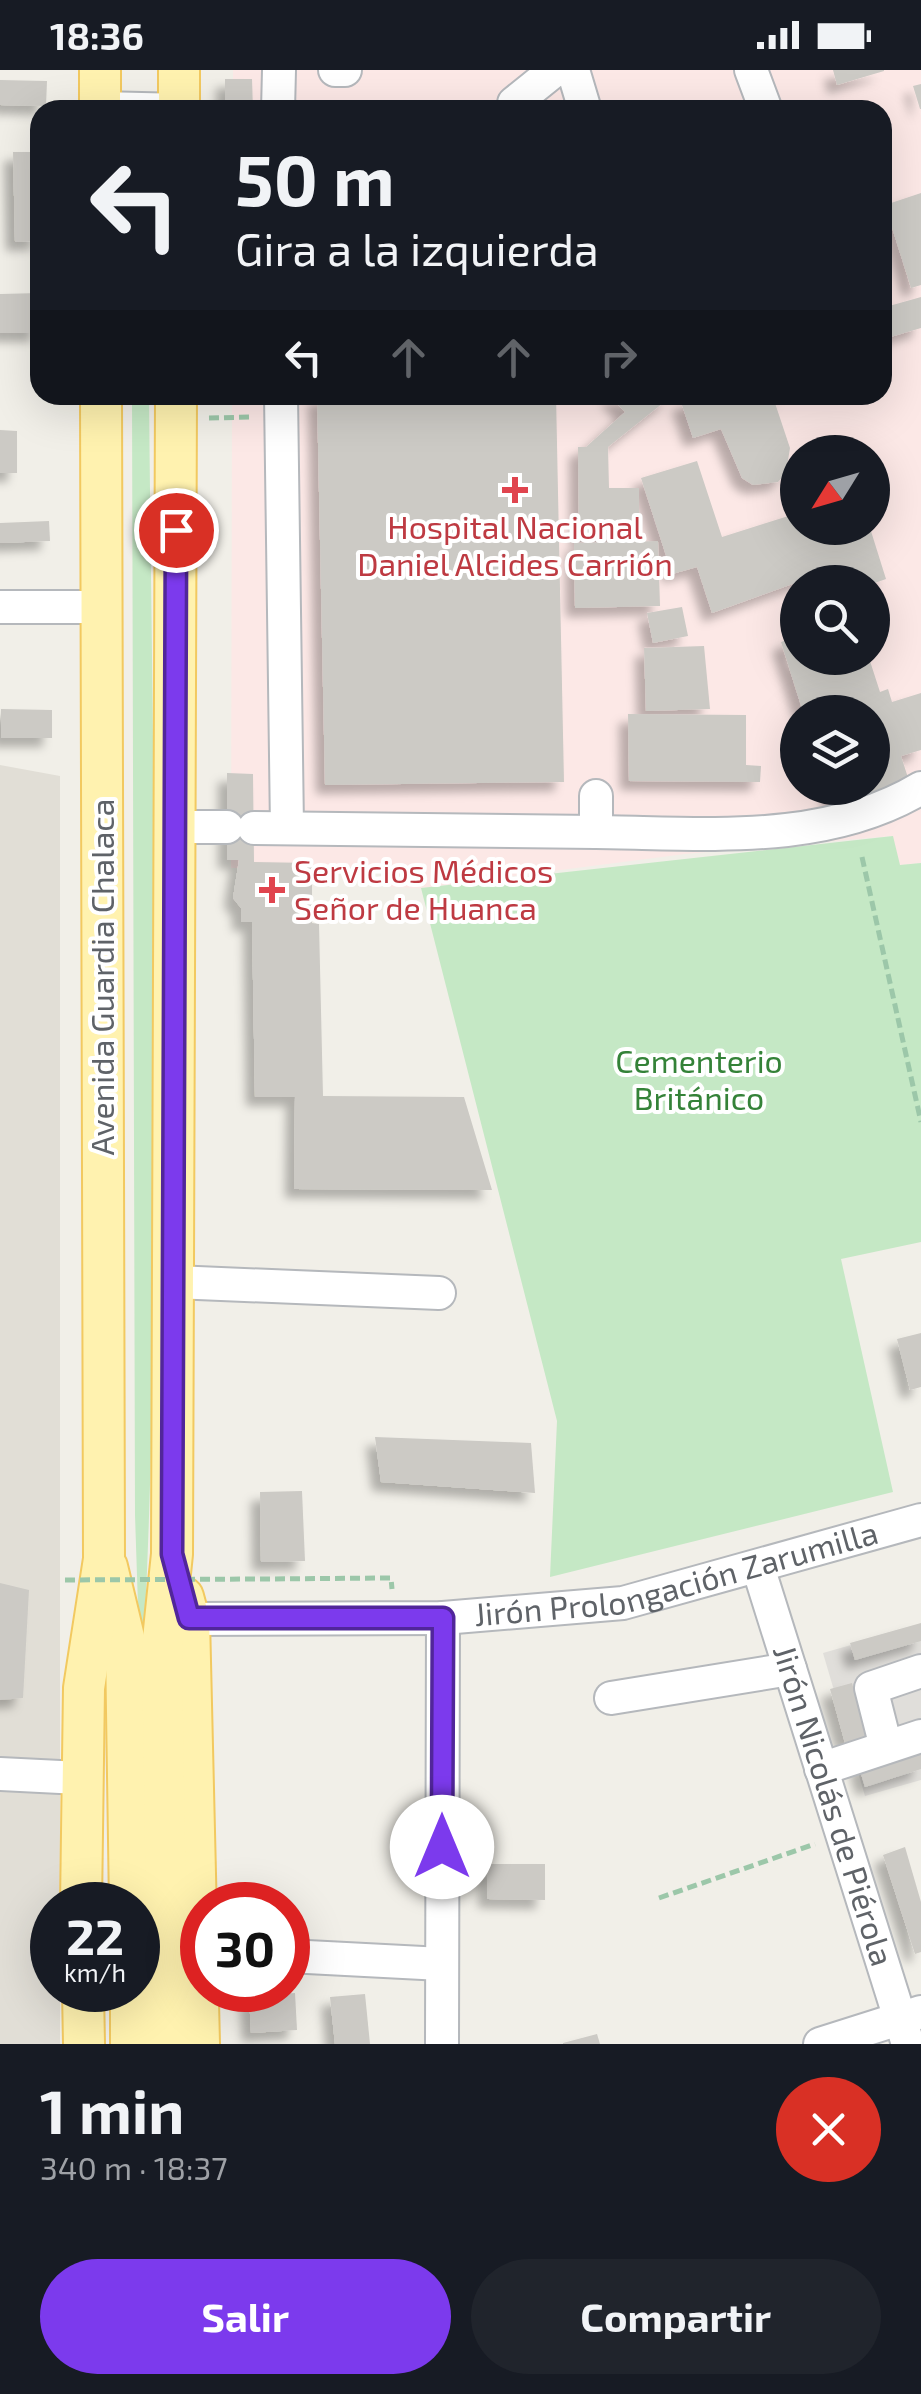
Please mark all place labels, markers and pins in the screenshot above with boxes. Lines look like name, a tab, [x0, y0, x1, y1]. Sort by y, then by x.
marker: Hospital Nacional Daniel Alcides Carrión	[502, 477, 528, 503]
pin	[134, 488, 219, 573]
place label: Hospital Nacional Daniel Alcides Carrión	[357, 507, 673, 582]
place label: Servicios Médicos Señor de Huanca	[294, 851, 553, 926]
marker: Servicios Médicos Señor de Huanca	[259, 877, 285, 903]

